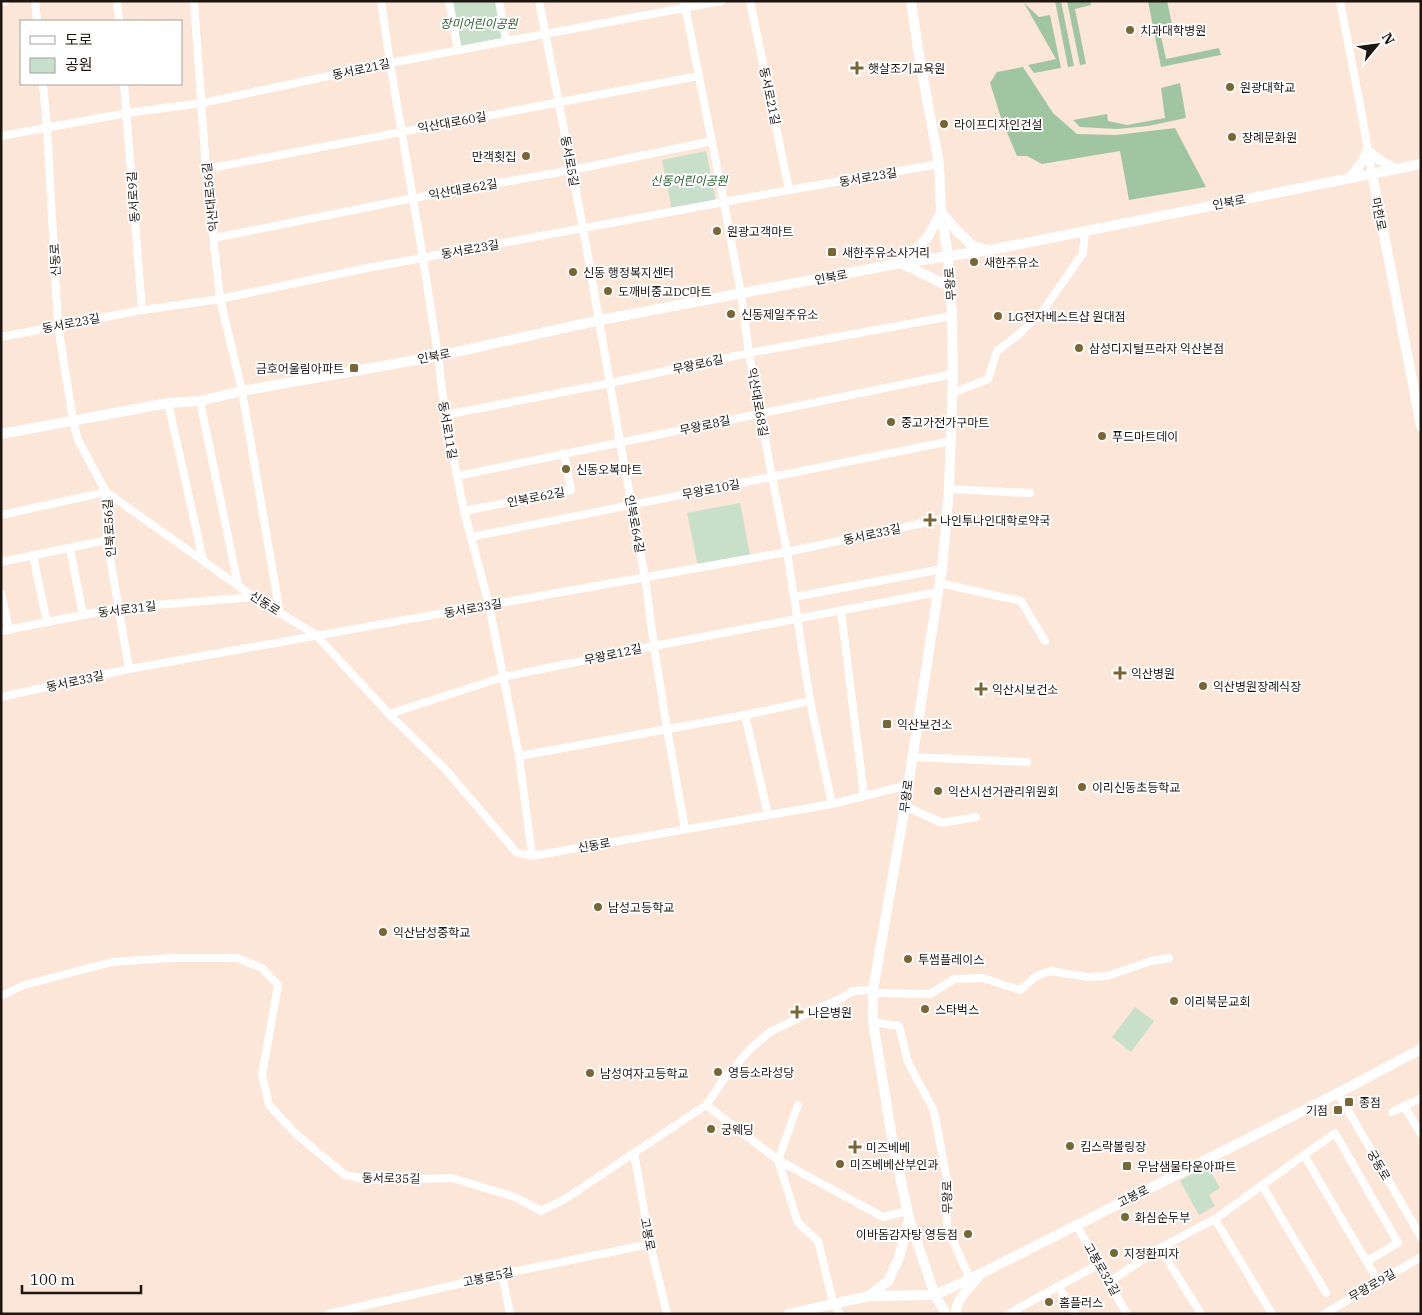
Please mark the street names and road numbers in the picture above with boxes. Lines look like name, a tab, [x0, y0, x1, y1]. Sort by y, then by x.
street label: 동서로21길	[331, 56, 391, 82]
street label: 동서로21길	[757, 66, 783, 126]
street label: 익산대로60길	[416, 109, 488, 135]
street label: 동서로5길	[558, 134, 582, 188]
street label: 익산대로56길	[199, 162, 221, 232]
street label: 동서로23길	[838, 165, 898, 189]
street label: 동서로9길	[124, 171, 142, 223]
street label: 익산대로62길	[427, 176, 499, 202]
street label: 인북로	[1211, 191, 1247, 213]
street label: 마한로	[1368, 196, 1390, 232]
street label: 동서로23길	[440, 237, 500, 261]
street label: 신동로	[47, 243, 63, 277]
street label: 인북로	[813, 266, 849, 288]
street label: 무왕로	[941, 267, 959, 301]
street label: 동서로23길	[41, 310, 101, 336]
street label: 인북로	[416, 345, 452, 367]
street label: 무왕로6길	[671, 351, 725, 377]
street label: 익산대로68길	[745, 366, 771, 438]
street label: 동서로11길	[436, 400, 460, 460]
street label: 무왕로8길	[678, 412, 732, 438]
street label: 무왕로10길	[681, 476, 741, 502]
street label: 인북로62길	[506, 484, 566, 510]
street label: 인북로64길	[622, 494, 648, 554]
street label: 인북로56길	[99, 498, 119, 558]
street label: 동서로33길	[842, 521, 902, 547]
street label: 신동로	[247, 588, 283, 618]
street label: 동서로33길	[443, 596, 503, 620]
street label: 동서로31길	[97, 598, 157, 620]
street label: 무왕로12길	[583, 641, 643, 667]
street label: 동서로33길	[45, 668, 105, 694]
street label: 무왕로	[896, 779, 916, 813]
street label: 신동로	[576, 835, 612, 855]
street label: 궁동로	[1364, 1147, 1394, 1183]
street label: 동서로35길	[362, 1170, 420, 1186]
street label: 무왕로	[939, 1180, 955, 1214]
street label: 고봉로	[1115, 1182, 1151, 1210]
street label: 고봉로	[637, 1216, 659, 1252]
street label: 고봉로32길	[1081, 1240, 1123, 1298]
street label: 고봉로5길	[461, 1264, 515, 1290]
street label: 무왕로9길	[1346, 1266, 1398, 1304]

